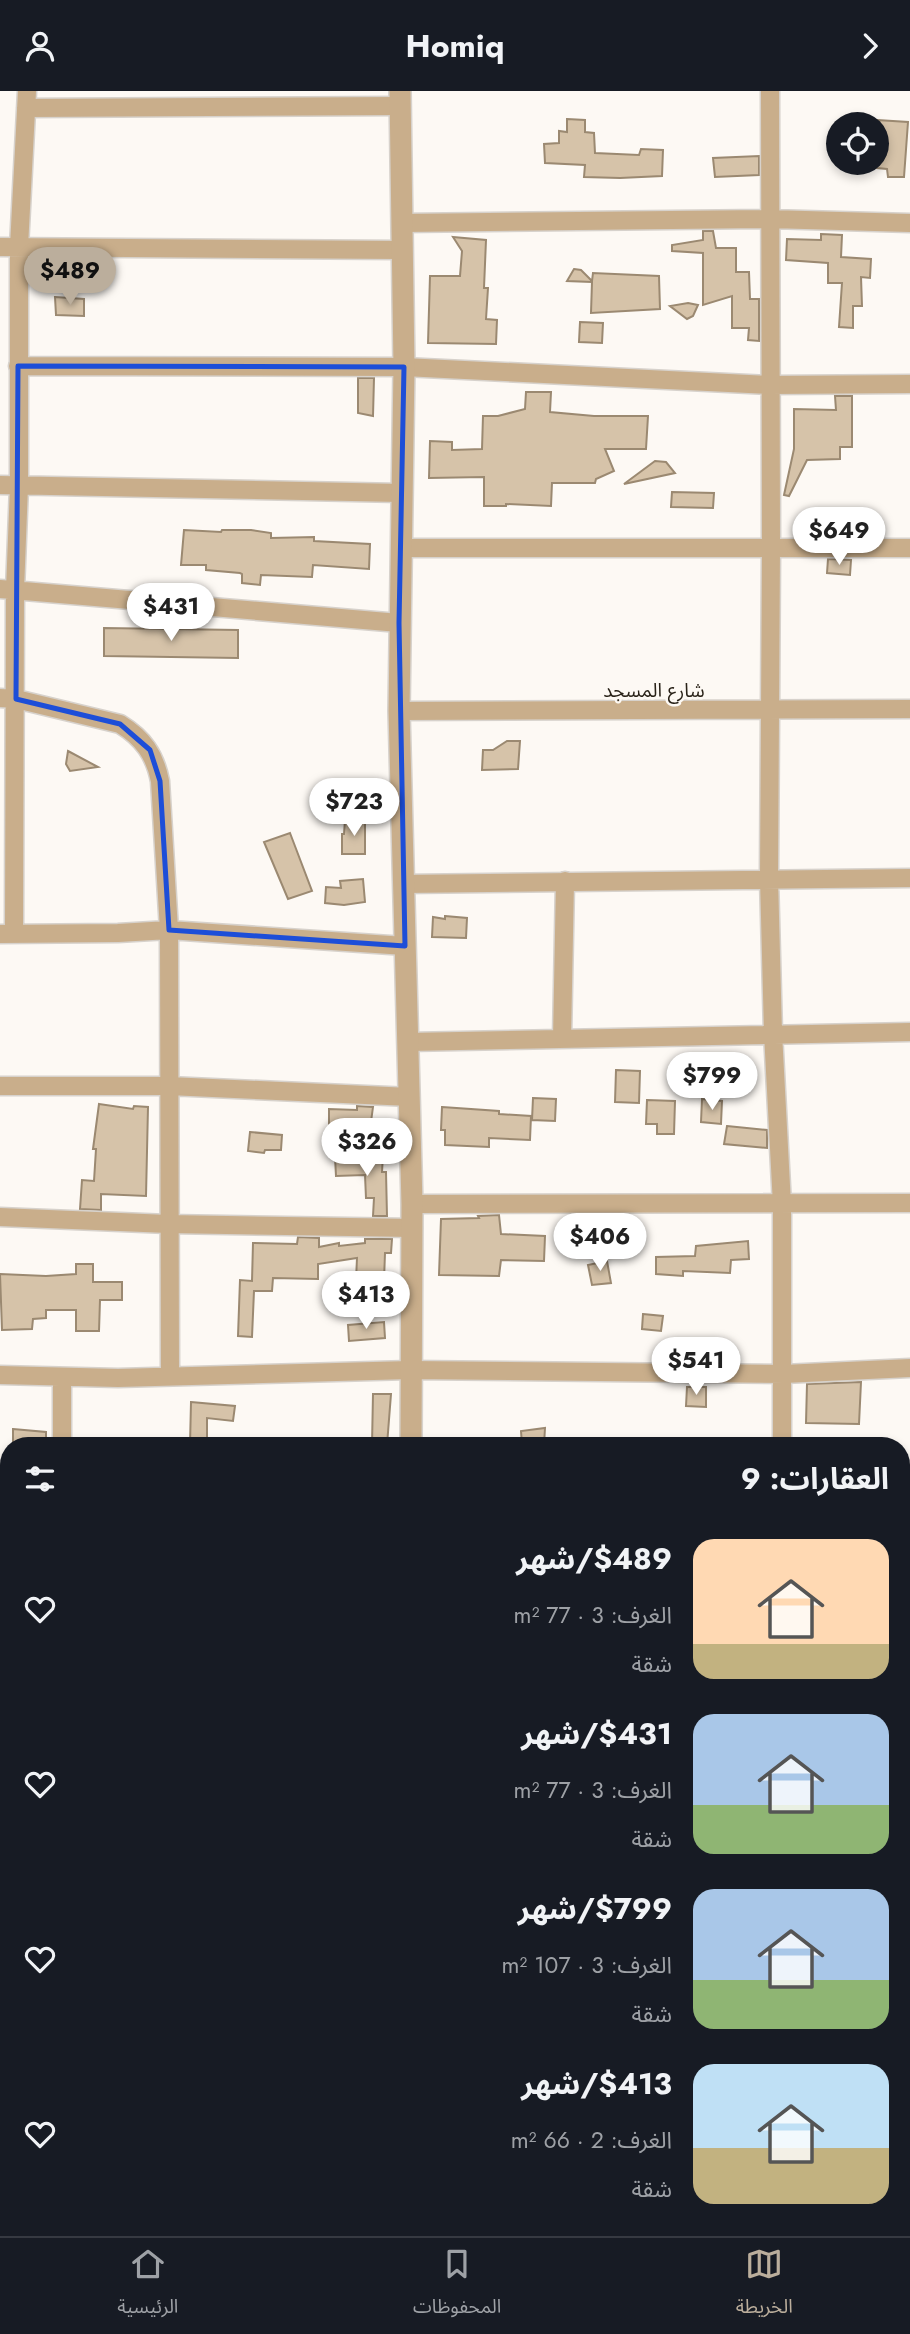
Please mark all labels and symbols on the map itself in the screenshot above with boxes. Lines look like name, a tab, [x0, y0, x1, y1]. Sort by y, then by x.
pin: $489	[29, 247, 111, 307]
pin: $649	[798, 507, 880, 567]
pin: $431	[130, 583, 212, 643]
street label: شارع المسجد	[603, 677, 705, 704]
pin: $723	[313, 779, 395, 838]
pin: $799	[671, 1053, 753, 1112]
pin: $326	[326, 1119, 408, 1178]
pin: $406	[559, 1213, 641, 1273]
pin: $413	[325, 1271, 407, 1331]
pin: $541	[655, 1337, 737, 1397]

